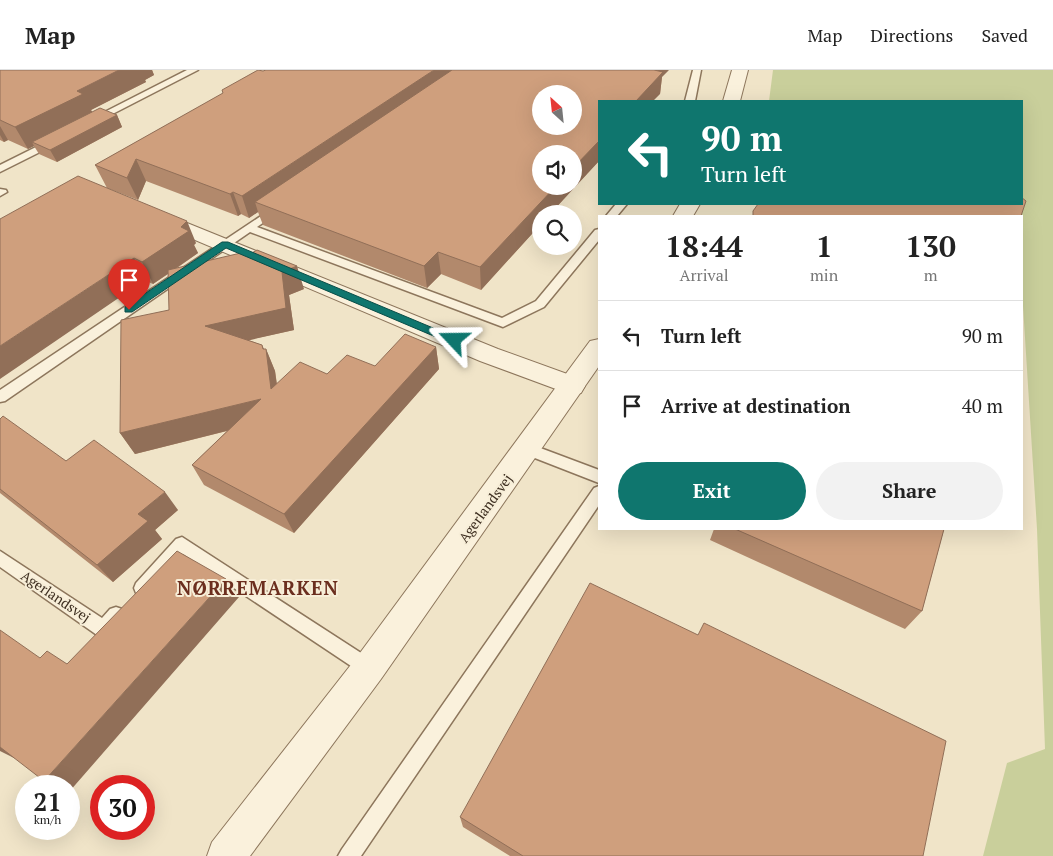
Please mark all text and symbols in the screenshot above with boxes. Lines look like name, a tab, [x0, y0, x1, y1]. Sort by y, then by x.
text: Map	[25, 19, 75, 51]
text: Map	[807, 23, 842, 47]
text: Directions	[870, 23, 953, 47]
text: Saved	[981, 23, 1028, 47]
north arrow	[532, 85, 582, 135]
map controls	[532, 85, 582, 255]
text: 90 m	[701, 115, 782, 161]
icon: left	[618, 120, 683, 185]
button: sound	[532, 145, 582, 195]
text: Turn left	[701, 159, 787, 188]
button: search	[532, 205, 582, 255]
text: 18:44	[665, 226, 743, 266]
text: 1	[816, 226, 833, 266]
text: 130	[905, 226, 956, 266]
pin	[108, 259, 150, 310]
text: Arrival	[679, 264, 729, 286]
text: min	[810, 264, 838, 286]
text: m	[924, 264, 937, 286]
icon: arrive	[115, 266, 143, 294]
position arrow	[427, 313, 479, 365]
icon: left	[618, 322, 646, 350]
text: Turn left	[661, 323, 742, 348]
text: 90 m	[962, 323, 1003, 348]
icon: arrive	[618, 392, 646, 420]
text: Arrive at destination	[661, 393, 850, 418]
text: 40 m	[962, 393, 1003, 418]
button: Exit	[618, 462, 806, 520]
button: Share	[816, 462, 1003, 520]
street label: Agerlandsvej	[454, 470, 516, 546]
street label: Agerlandsvej	[17, 566, 95, 626]
district label: NØRREMARKEN	[177, 575, 339, 600]
speed limit sign: 30	[90, 775, 155, 840]
text: 21	[33, 785, 62, 818]
text: km/h	[34, 812, 61, 827]

